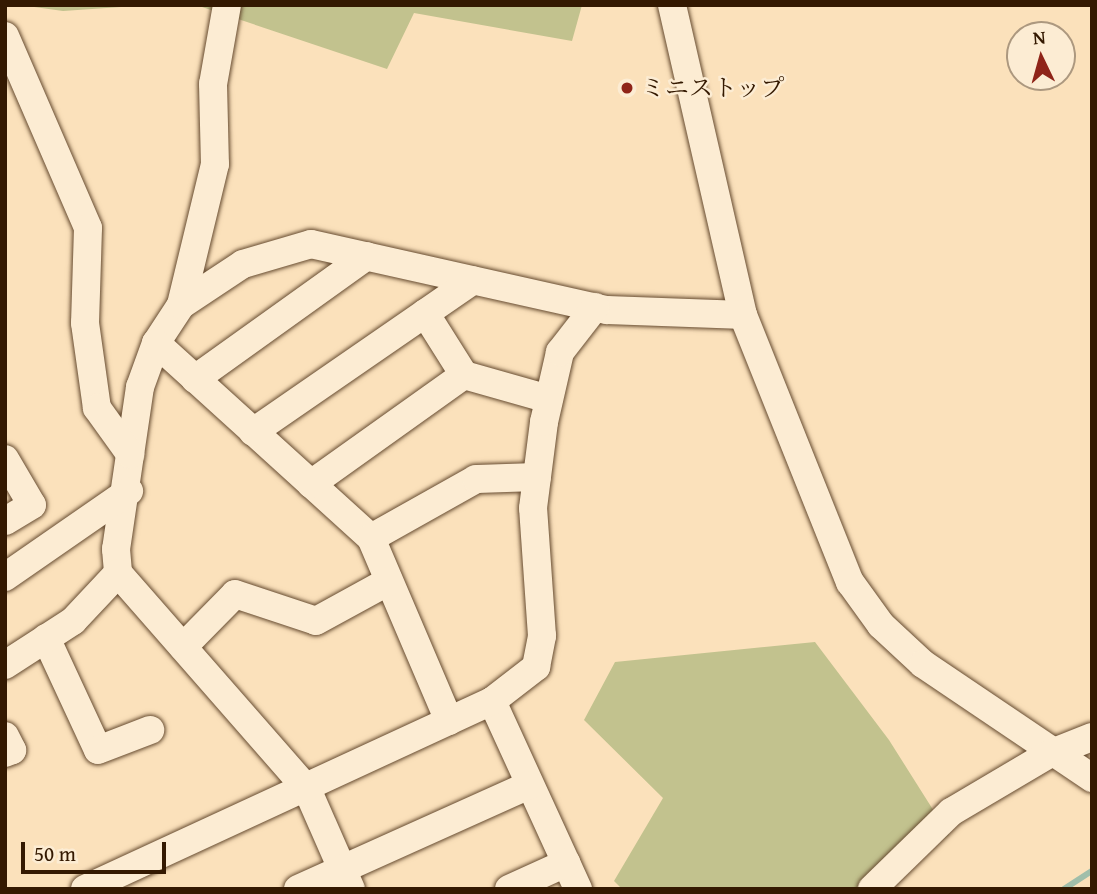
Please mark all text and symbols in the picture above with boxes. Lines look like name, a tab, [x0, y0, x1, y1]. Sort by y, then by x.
north arrow	[1006, 21, 1076, 91]
text: N	[1032, 23, 1047, 52]
place label: ミニストップ	[641, 74, 785, 102]
marker: ミニストップ	[619, 80, 635, 96]
scale bar	[24, 828, 170, 872]
text: 50 m	[34, 838, 76, 869]

